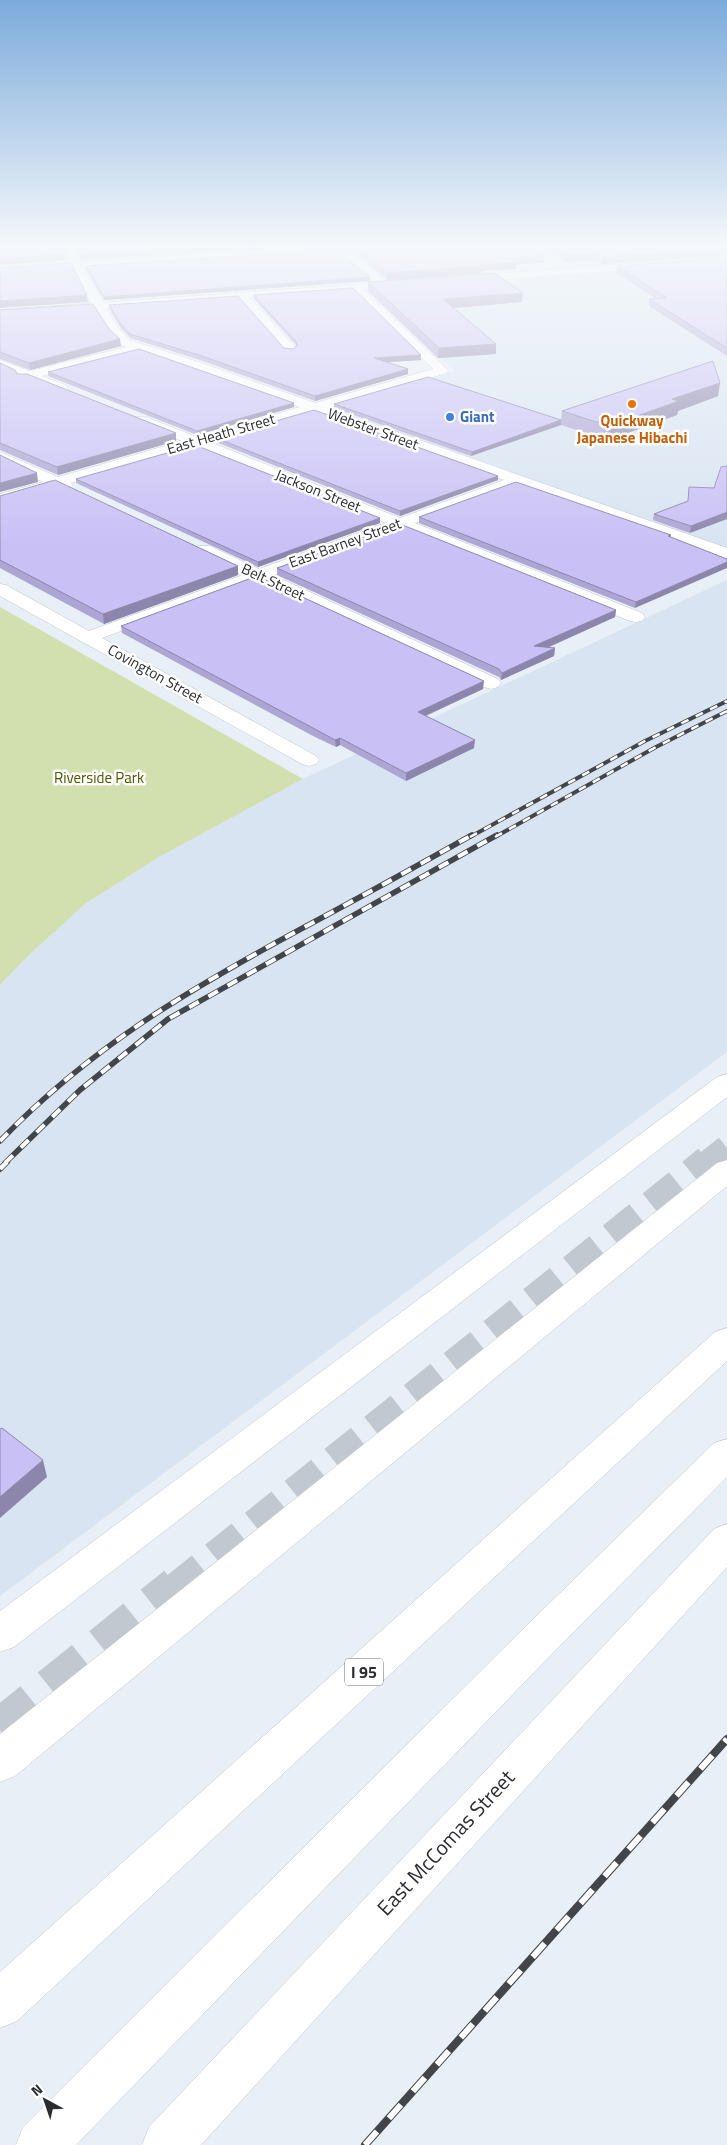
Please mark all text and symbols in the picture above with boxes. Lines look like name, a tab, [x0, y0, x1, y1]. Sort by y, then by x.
marker: Quickway Japanese Hibachi	[626, 398, 638, 410]
street label: Webster Street	[324, 401, 423, 456]
place label: Giant	[460, 405, 495, 428]
street label: East Heath Street	[164, 407, 278, 460]
place label: Quickway Japanese Hibachi	[577, 409, 687, 449]
marker: Giant	[444, 411, 456, 423]
street label: Jackson Street	[272, 463, 365, 518]
street label: East Barney Street	[285, 511, 405, 574]
street label: Belt Street	[238, 557, 309, 607]
street label: Covington Street	[104, 638, 207, 709]
park label: Riverside Park	[54, 766, 144, 789]
road number: I 95	[345, 1658, 383, 1685]
street label: East McComas Street	[369, 1762, 522, 1923]
north arrow	[20, 2075, 70, 2125]
text: N	[26, 2078, 47, 2101]

